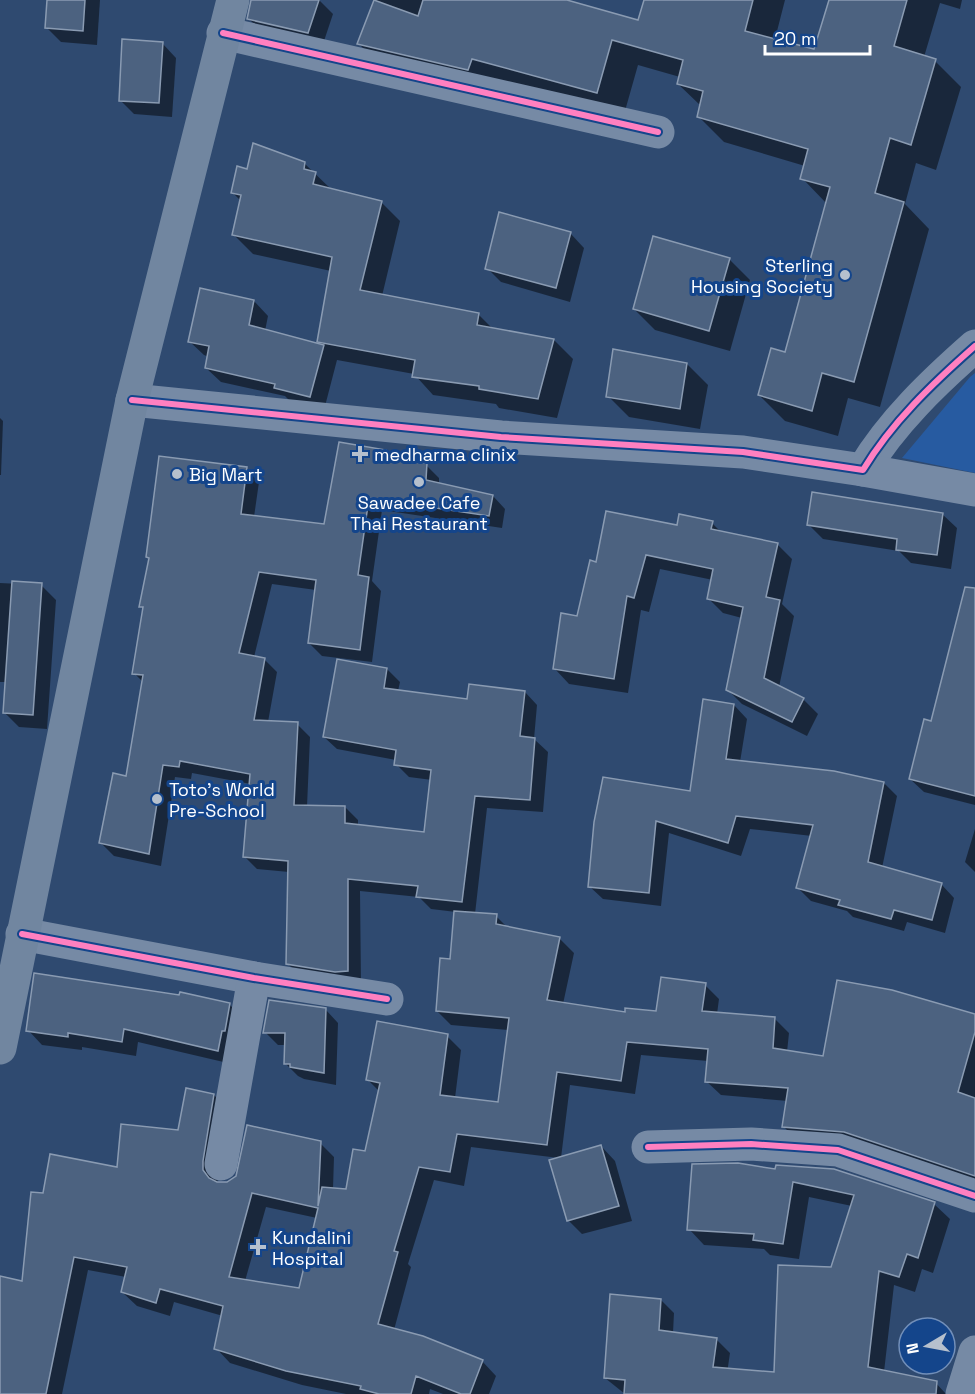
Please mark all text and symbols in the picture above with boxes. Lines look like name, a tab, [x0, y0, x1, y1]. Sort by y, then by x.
scale bar	[765, 18, 870, 56]
text: 20 m	[774, 27, 817, 50]
place label: Sterling Housing Society	[691, 254, 833, 298]
marker: Sterling Housing Society	[838, 268, 852, 282]
place label: medharma clinix	[374, 443, 516, 466]
marker: medharma clinix	[351, 445, 369, 463]
place label: Big Mart	[189, 463, 262, 486]
marker: Big Mart	[170, 467, 184, 481]
marker: Sawadee Cafe Thai Restaurant	[412, 475, 426, 489]
place label: Sawadee Cafe Thai Restaurant	[350, 491, 488, 535]
place label: Toto's World Pre-School	[169, 778, 275, 822]
marker: Toto's World Pre-School	[150, 792, 164, 806]
place label: Kundalini Hospital	[272, 1226, 351, 1270]
marker: Kundalini Hospital	[249, 1238, 267, 1256]
north arrow	[897, 1316, 957, 1376]
text: N	[901, 1341, 924, 1356]

